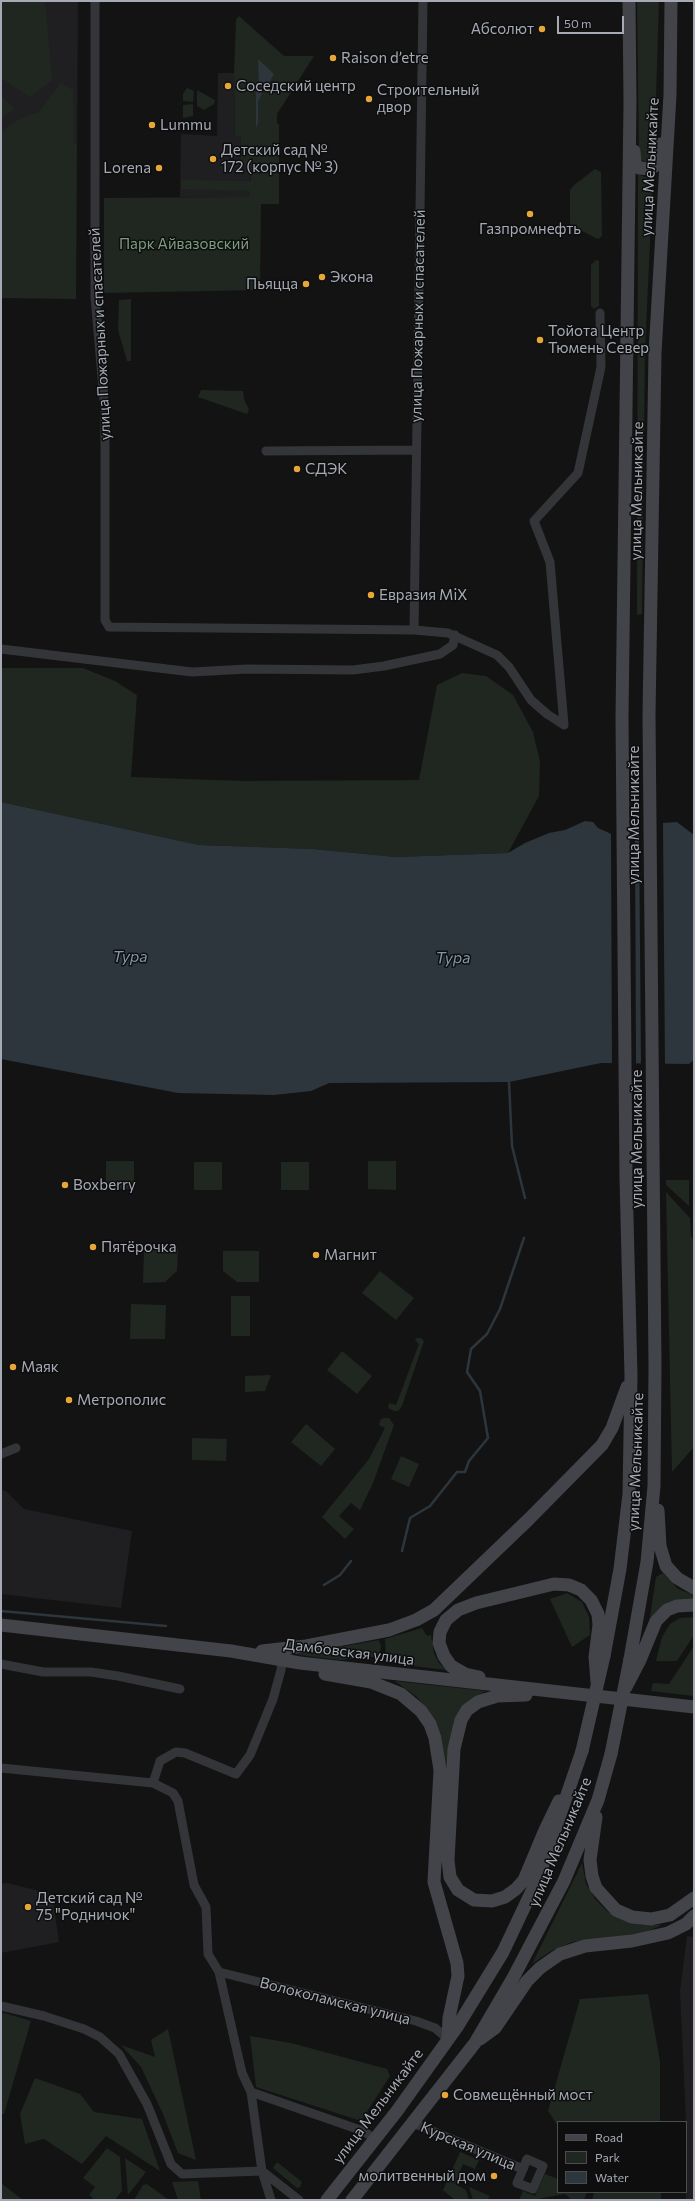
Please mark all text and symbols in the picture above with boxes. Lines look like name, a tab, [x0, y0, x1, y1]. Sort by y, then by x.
scale bar	[559, 8, 626, 34]
text: 50 m	[564, 16, 592, 30]
place label: Абсолют	[471, 20, 534, 38]
marker: Абсолют	[537, 24, 547, 34]
place label: Raison d’etre	[341, 49, 429, 67]
marker: Raison d’etre	[328, 53, 338, 63]
place label: Соседский центр	[236, 77, 356, 95]
marker: Соседский центр	[223, 81, 233, 91]
place label: Строительный двор	[377, 81, 480, 116]
marker: Строительный двор	[364, 94, 374, 104]
street label: улица Мельникайте	[637, 97, 663, 237]
place label: Lummu	[160, 116, 212, 134]
marker: Lummu	[147, 120, 157, 130]
place label: Детский сад № 172 (корпус № 3)	[221, 141, 338, 176]
marker: Детский сад № 172 (корпус № 3)	[208, 154, 218, 164]
place label: Lorena	[103, 159, 151, 177]
marker: Lorena	[154, 163, 164, 173]
street label: улица Пожарных и спасателей	[407, 209, 429, 423]
marker: Газпромнефть	[525, 209, 535, 219]
place label: Газпромнефть	[479, 220, 581, 238]
street label: улица Пожарных и спасателей	[85, 227, 115, 441]
park label: Парк Айвазовский	[119, 235, 249, 253]
place label: Экона	[330, 268, 373, 286]
marker: Экона	[317, 272, 327, 282]
place label: Пьяцца	[246, 275, 298, 293]
marker: Пьяцца	[301, 279, 311, 289]
place label: Тойота Центр Тюмень Север	[548, 322, 649, 357]
marker: Тойота Центр Тюмень Север	[535, 335, 545, 345]
street label: улица Мельникайте	[627, 421, 647, 561]
place label: СДЭК	[305, 460, 347, 478]
marker: СДЭК	[292, 464, 302, 474]
place label: Евразия MiX	[379, 586, 467, 604]
marker: Евразия MiX	[366, 590, 376, 600]
street label: улица Мельникайте	[625, 746, 643, 884]
water label: Тура	[112, 947, 148, 967]
water label: Тура	[435, 948, 471, 968]
street label: улица Мельникайте	[628, 1070, 646, 1208]
place label: Boxberry	[73, 1176, 136, 1194]
marker: Boxberry	[60, 1180, 70, 1190]
place label: Пятёрочка	[101, 1238, 176, 1256]
marker: Пятёрочка	[88, 1242, 98, 1252]
place label: Магнит	[324, 1246, 377, 1264]
marker: Магнит	[311, 1250, 321, 1260]
place label: Маяк	[21, 1358, 59, 1376]
marker: Маяк	[8, 1362, 18, 1372]
place label: Метрополис	[77, 1391, 166, 1409]
street label: улица Мельникайте	[625, 1392, 647, 1532]
marker: Метрополис	[64, 1395, 74, 1405]
street label: Дамбовская улица	[283, 1635, 415, 1669]
street label: улица Мельникайте	[525, 1775, 595, 1909]
place label: Детский сад № 75 "Родничок"	[36, 1889, 143, 1924]
marker: Детский сад № 75 "Родничок"	[23, 1902, 33, 1912]
street label: Волоколамская улица	[258, 1974, 412, 2028]
street label: улица Мельникайте	[329, 2045, 427, 2167]
place label: Совмещённый мост	[453, 2086, 593, 2104]
marker: Совмещённый мост	[440, 2090, 450, 2100]
street label: Курская улица	[418, 2118, 518, 2174]
legend	[557, 2121, 687, 2193]
text: Road	[595, 2130, 623, 2144]
text: Park	[595, 2150, 620, 2164]
place label: молитвенный дом	[358, 2167, 486, 2185]
text: Water	[595, 2170, 629, 2184]
marker: молитвенный дом	[489, 2171, 499, 2181]

